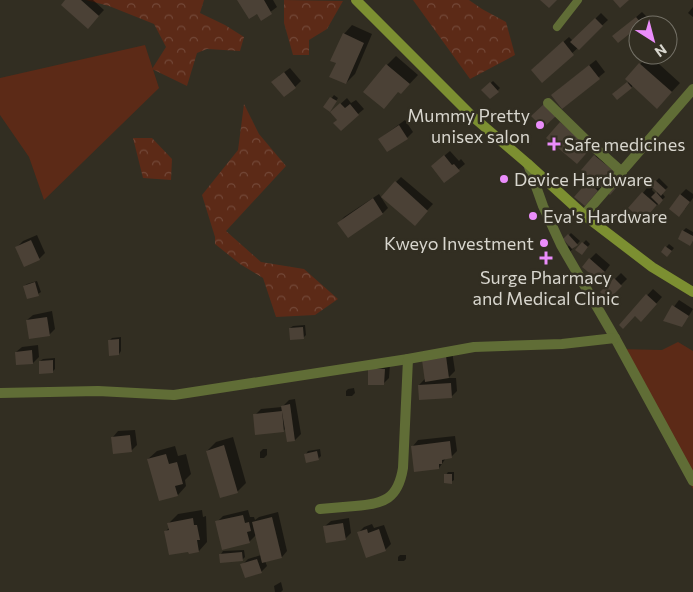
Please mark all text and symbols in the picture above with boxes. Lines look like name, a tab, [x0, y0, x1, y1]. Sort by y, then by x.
north arrow	[628, 15, 678, 65]
text: N	[652, 41, 670, 61]
place label: Mummy Pretty unisex salon	[407, 104, 530, 147]
marker: Mummy Pretty unisex salon	[534, 119, 546, 131]
place label: Safe medicines	[564, 133, 685, 155]
marker: Safe medicines	[548, 138, 560, 150]
place label: Device Hardware	[514, 168, 652, 190]
marker: Device Hardware	[498, 173, 510, 185]
place label: Eva's Hardware	[543, 205, 667, 227]
marker: Eva's Hardware	[527, 210, 539, 222]
place label: Kweyo Investment	[384, 232, 534, 254]
marker: Kweyo Investment	[538, 237, 550, 249]
marker: Surge Pharmacy and Medical Clinic	[540, 252, 552, 264]
place label: Surge Pharmacy and Medical Clinic	[473, 266, 620, 309]

